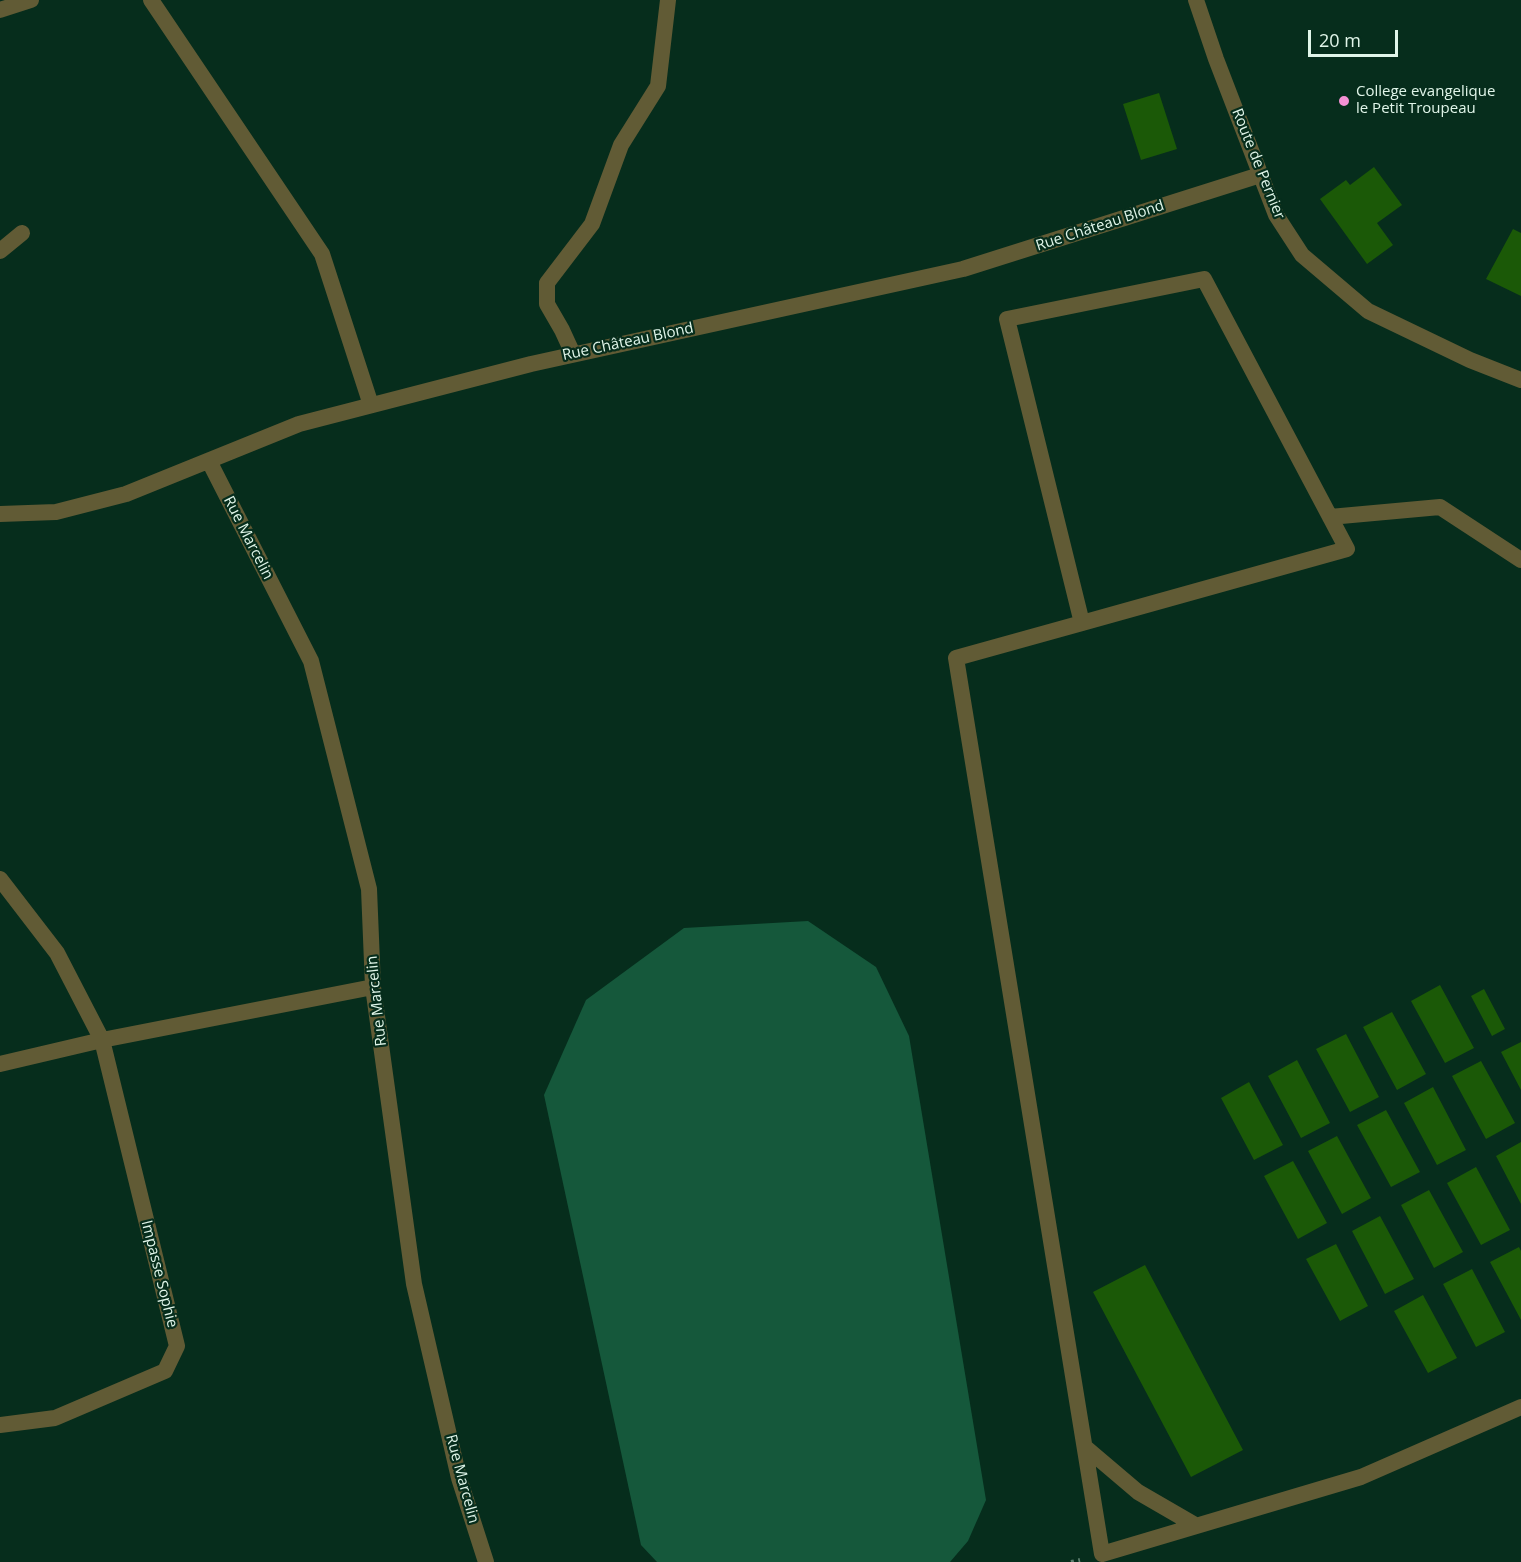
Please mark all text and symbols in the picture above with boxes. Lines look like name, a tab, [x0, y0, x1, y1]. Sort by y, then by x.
scale bar	[1311, 18, 1401, 56]
text: 20 m	[1319, 28, 1361, 52]
place label: College evangelique le Petit Troupeau	[1356, 83, 1495, 118]
marker: College evangelique le Petit Troupeau	[1337, 94, 1351, 108]
street label: Route de Pernier	[1228, 106, 1288, 222]
street label: Rue Château Blond	[1034, 197, 1166, 255]
street label: Rue Château Blond	[561, 319, 695, 365]
street label: Rue Marcelin	[219, 493, 277, 583]
street label: Rue Marcelin	[363, 955, 391, 1047]
street label: Impasse Sophie	[137, 1218, 181, 1330]
street label: Rue Marcelin	[442, 1433, 482, 1525]

